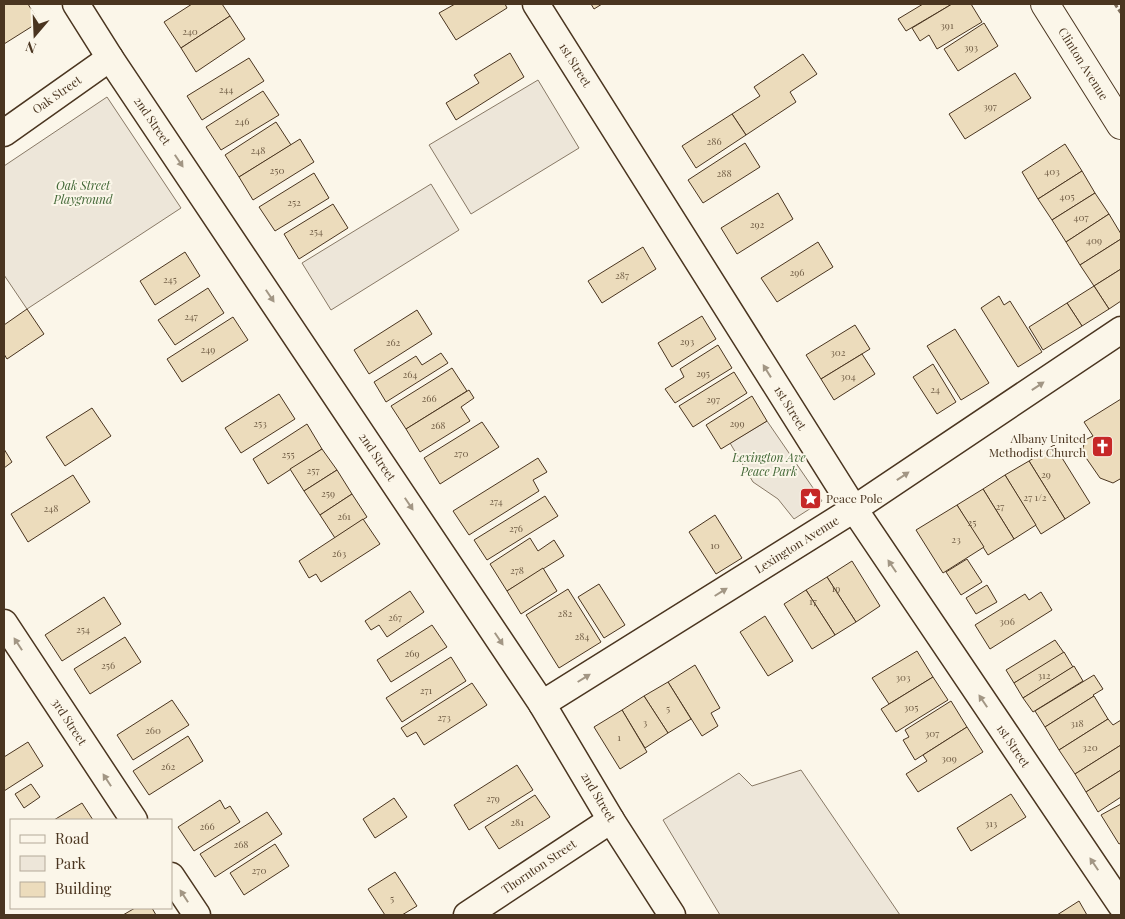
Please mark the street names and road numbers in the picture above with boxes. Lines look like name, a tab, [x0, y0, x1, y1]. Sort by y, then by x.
street label: Clinton Avenue	[1055, 24, 1113, 103]
street label: 1st Street	[556, 39, 596, 90]
street label: Oak Street	[29, 71, 85, 117]
street label: 2nd Street	[131, 93, 175, 148]
street label: 1st Street	[771, 382, 811, 433]
street label: 2nd Street	[356, 429, 400, 484]
street label: Lexington Avenue	[751, 512, 842, 576]
street label: 3rd Street	[49, 695, 91, 749]
street label: 1st Street	[993, 721, 1035, 771]
street label: 2nd Street	[578, 769, 620, 825]
street label: Thornton Street	[498, 835, 579, 897]

